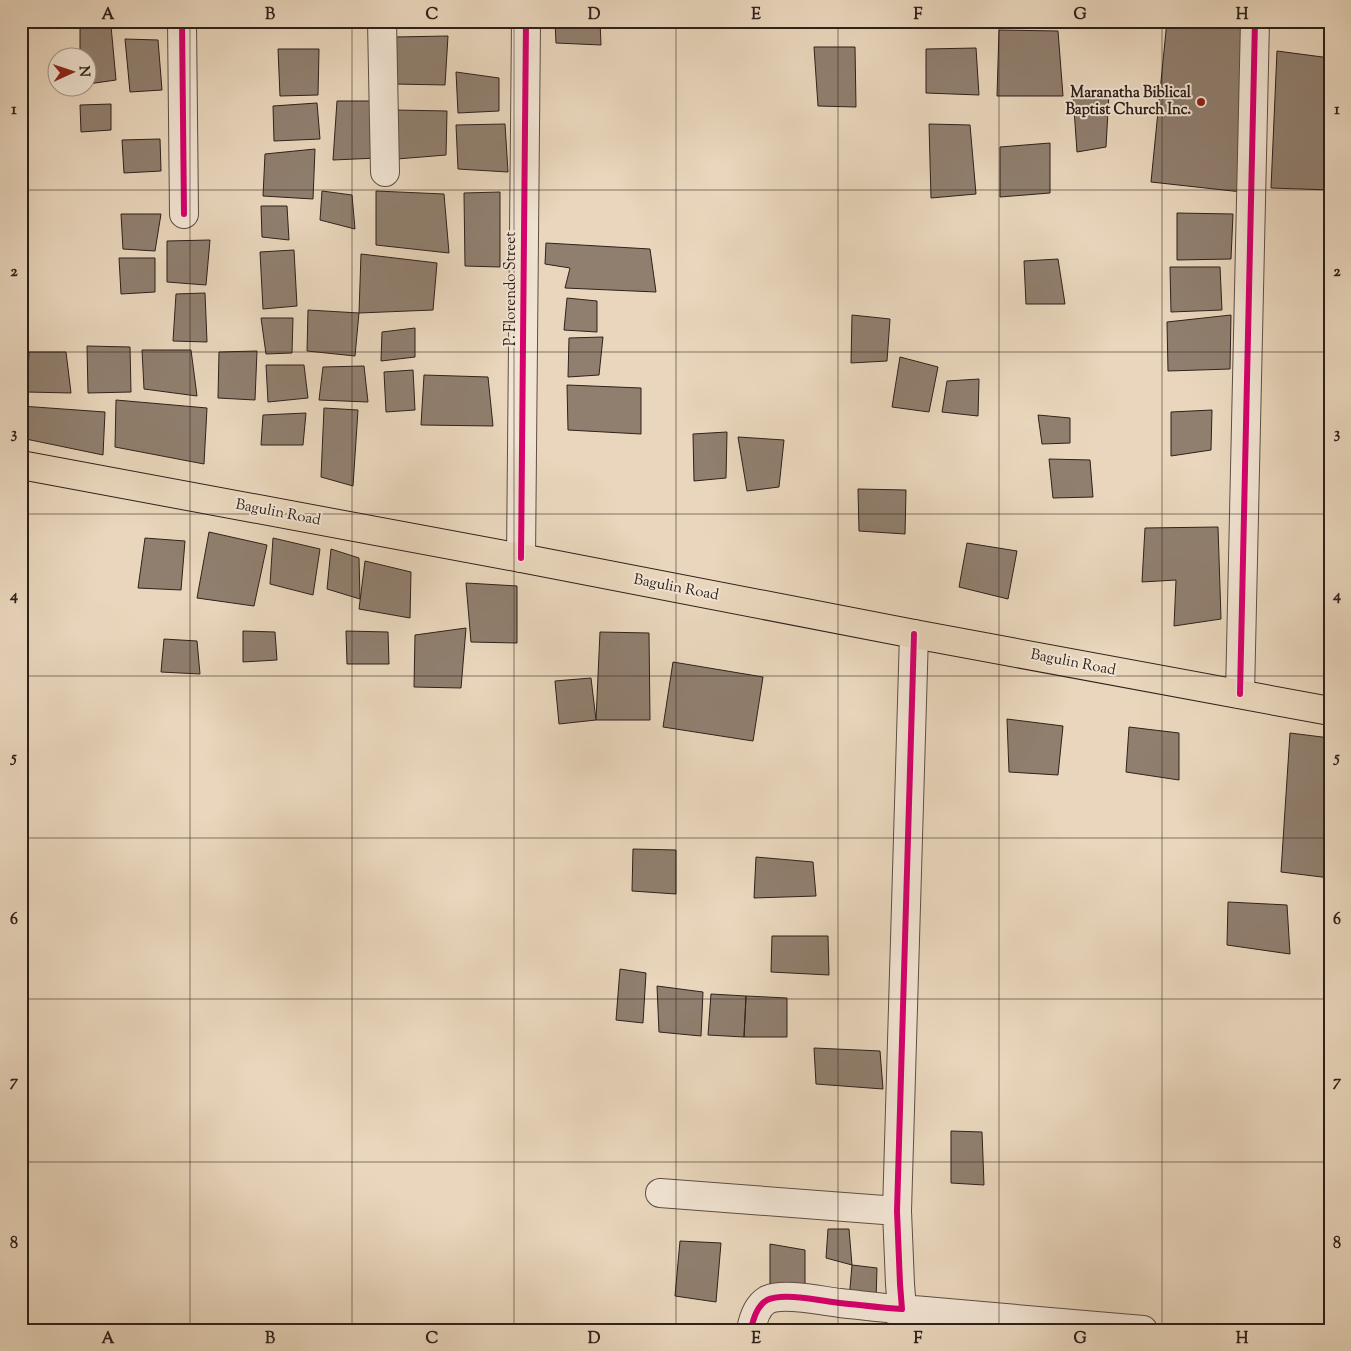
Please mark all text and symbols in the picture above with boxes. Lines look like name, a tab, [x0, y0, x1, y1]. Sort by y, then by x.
text: A	[102, 4, 115, 27]
text: B	[265, 4, 275, 27]
text: C	[426, 4, 439, 27]
text: D	[588, 4, 601, 27]
text: E	[751, 4, 761, 27]
text: F	[914, 4, 923, 27]
text: G	[1073, 4, 1087, 27]
text: H	[1236, 4, 1249, 27]
north arrow	[48, 48, 98, 98]
text: N	[73, 65, 93, 78]
place label: Maranatha Biblical Baptist Church Inc.	[1065, 83, 1192, 121]
marker: Maranatha Biblical Baptist Church Inc.	[1195, 96, 1207, 108]
text: 1	[11, 99, 17, 122]
text: 1	[1334, 99, 1340, 122]
street label: P. Florendo Street	[501, 232, 522, 346]
text: 2	[10, 261, 18, 284]
text: 2	[1333, 261, 1341, 284]
text: 3	[11, 423, 18, 446]
text: 3	[1334, 423, 1341, 446]
street label: Bagulin Road	[234, 494, 323, 532]
street label: Bagulin Road	[632, 569, 721, 607]
text: 4	[9, 585, 18, 608]
text: 4	[1332, 585, 1341, 608]
street label: Bagulin Road	[1029, 644, 1118, 682]
text: 5	[9, 747, 17, 770]
text: 5	[1332, 747, 1340, 770]
text: 6	[10, 909, 18, 932]
text: 6	[1333, 909, 1341, 932]
text: 7	[10, 1071, 19, 1094]
text: 7	[1333, 1071, 1342, 1094]
text: 8	[10, 1233, 18, 1256]
text: 8	[1333, 1233, 1341, 1256]
text: A	[102, 1328, 115, 1351]
text: B	[265, 1328, 275, 1351]
text: C	[426, 1328, 439, 1351]
text: D	[588, 1328, 601, 1351]
text: E	[751, 1328, 761, 1351]
text: F	[914, 1328, 923, 1351]
text: G	[1073, 1328, 1087, 1351]
text: H	[1236, 1328, 1249, 1351]

